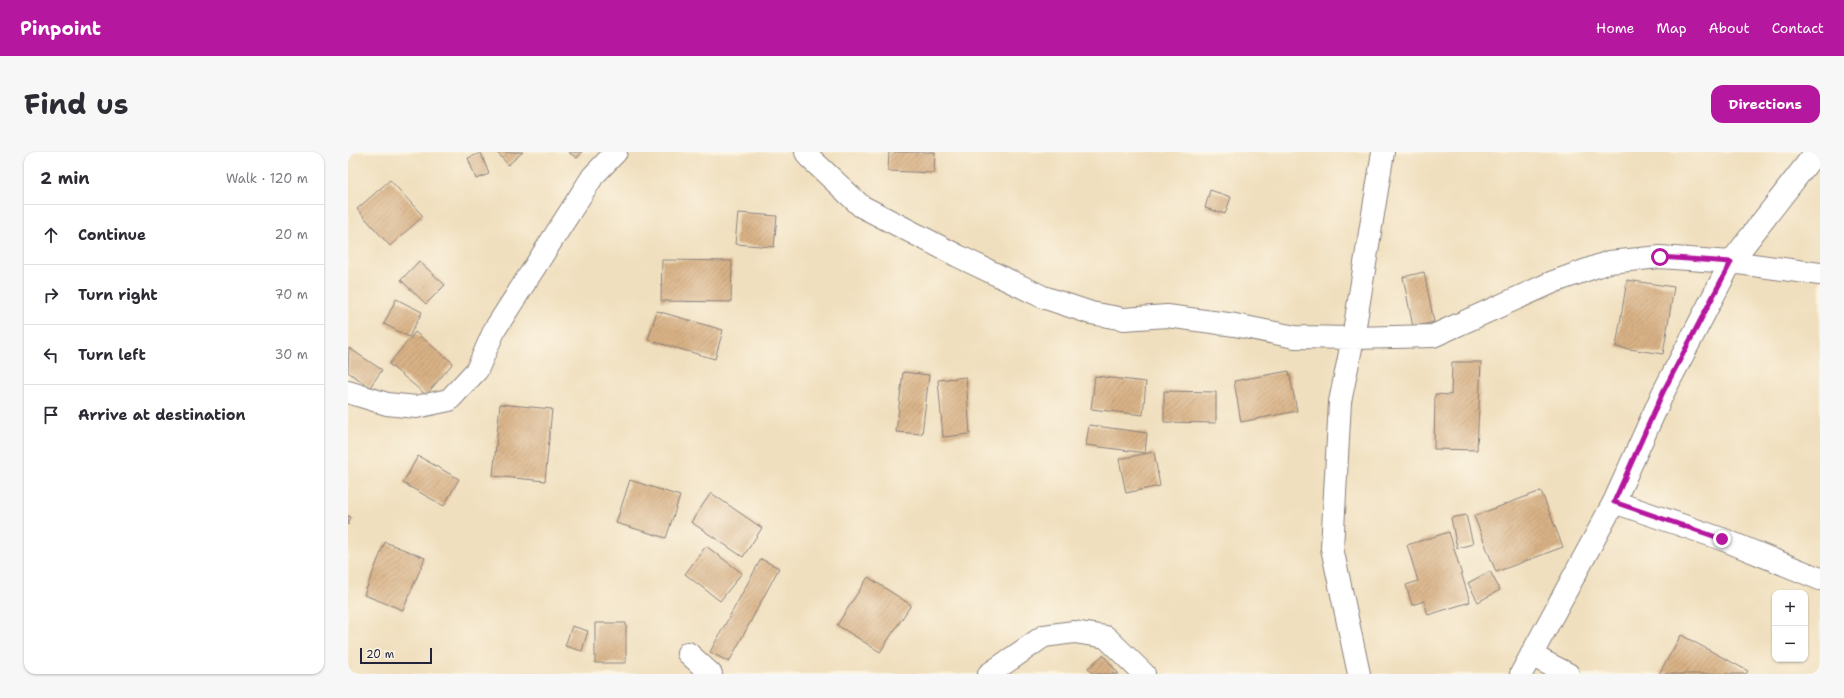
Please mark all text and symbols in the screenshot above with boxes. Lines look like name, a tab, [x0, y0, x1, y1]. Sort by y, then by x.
text: Pinpoint	[20, 16, 101, 41]
text: Home	[1596, 19, 1635, 37]
text: Map	[1657, 19, 1687, 37]
text: About	[1709, 19, 1750, 37]
text: Contact	[1772, 19, 1824, 37]
text: Find us	[24, 85, 129, 123]
button: Directions	[1711, 85, 1820, 123]
text: 2 min	[40, 167, 90, 189]
text: Walk · 120 m	[226, 170, 308, 187]
icon: ahead	[40, 224, 62, 246]
text: Continue	[78, 225, 146, 245]
text: 20 m	[275, 226, 308, 243]
route start	[1651, 248, 1669, 266]
icon: right	[40, 284, 62, 306]
text: Turn right	[78, 285, 158, 305]
text: 70 m	[274, 286, 308, 303]
icon: left	[40, 344, 62, 366]
text: Turn left	[78, 345, 146, 365]
text: 30 m	[274, 346, 308, 363]
icon: arrive	[40, 404, 62, 426]
text: Arrive at destination	[78, 405, 246, 425]
route end	[1713, 530, 1731, 548]
map controls	[1772, 590, 1808, 662]
button: +	[1772, 590, 1808, 626]
button: −	[1772, 626, 1808, 662]
scale bar	[360, 646, 432, 665]
text: 20 m	[366, 647, 394, 662]

